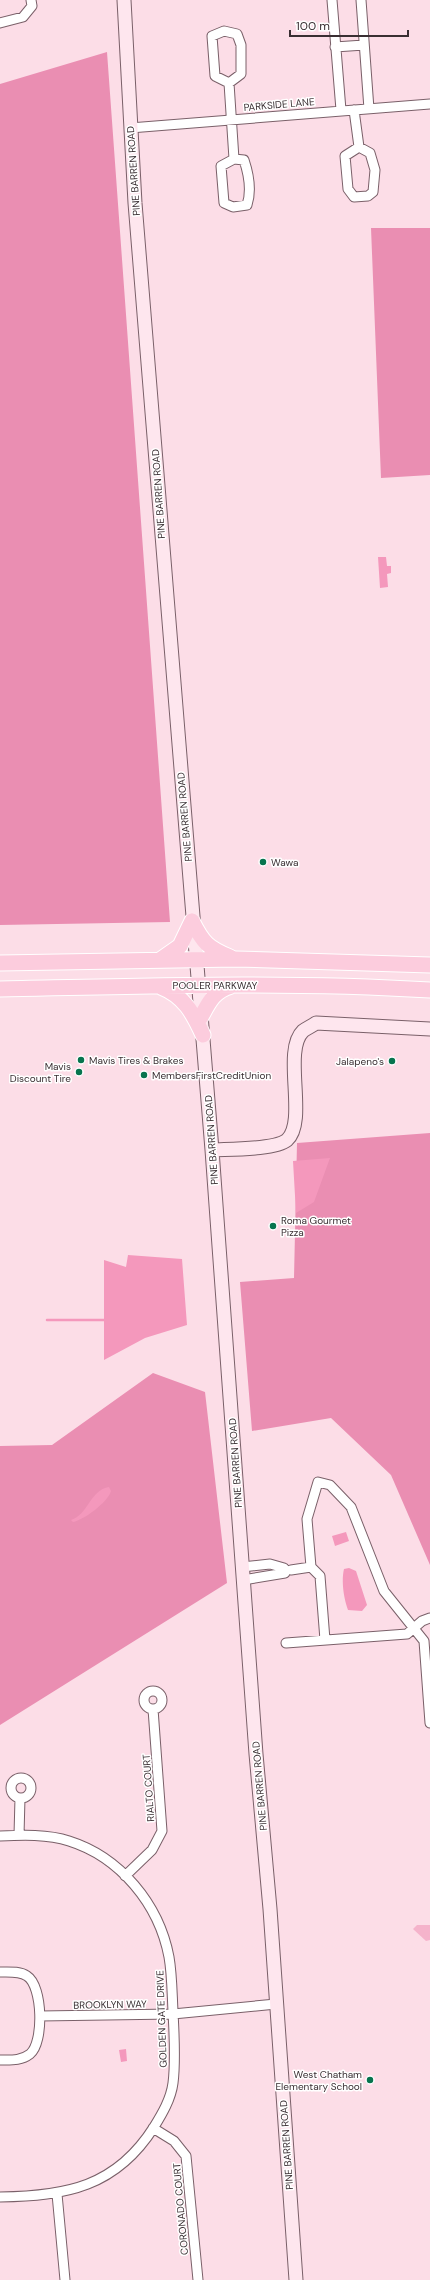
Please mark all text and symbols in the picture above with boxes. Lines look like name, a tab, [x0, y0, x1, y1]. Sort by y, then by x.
scale bar	[290, 12, 408, 38]
text: 100 m	[296, 18, 330, 34]
street label: PARKSIDE LANE	[243, 95, 315, 114]
street label: PINE BARREN ROAD	[124, 126, 143, 216]
street label: PINE BARREN ROAD	[149, 449, 168, 539]
street label: PINE BARREN ROAD	[174, 772, 195, 862]
place label: Wawa	[271, 856, 298, 869]
marker: Wawa	[258, 857, 268, 867]
street label: POOLER PARKWAY	[173, 979, 258, 992]
place label: Mavis Tires & Brakes	[89, 1054, 183, 1067]
marker: Mavis Tires & Brakes	[76, 1055, 86, 1065]
place label: Jalapeno's	[336, 1055, 384, 1068]
marker: Jalapeno's	[387, 1056, 397, 1066]
place label: Mavis Discount Tire	[10, 1060, 71, 1085]
marker: Mavis Discount Tire	[74, 1067, 84, 1077]
place label: MembersFirstCreditUnion	[152, 1069, 271, 1082]
marker: MembersFirstCreditUnion	[139, 1070, 149, 1080]
street label: PINE BARREN ROAD	[202, 1095, 221, 1185]
place label: Roma Gourmet Pizza	[281, 1214, 351, 1239]
marker: Roma Gourmet Pizza	[268, 1221, 278, 1231]
street label: PINE BARREN ROAD	[226, 1418, 245, 1508]
street label: PINE BARREN ROAD	[249, 1741, 270, 1831]
street label: RIALTO COURT	[140, 1753, 157, 1822]
street label: GOLDEN GATE DRIVE	[153, 1970, 170, 2068]
street label: BROOKLYN WAY	[73, 1997, 147, 2012]
place label: West Chatham Elementary School	[275, 2068, 362, 2093]
marker: West Chatham Elementary School	[365, 2075, 375, 2085]
street label: PINE BARREN ROAD	[277, 2100, 296, 2190]
street label: CORONADO COURT	[170, 2162, 191, 2256]

